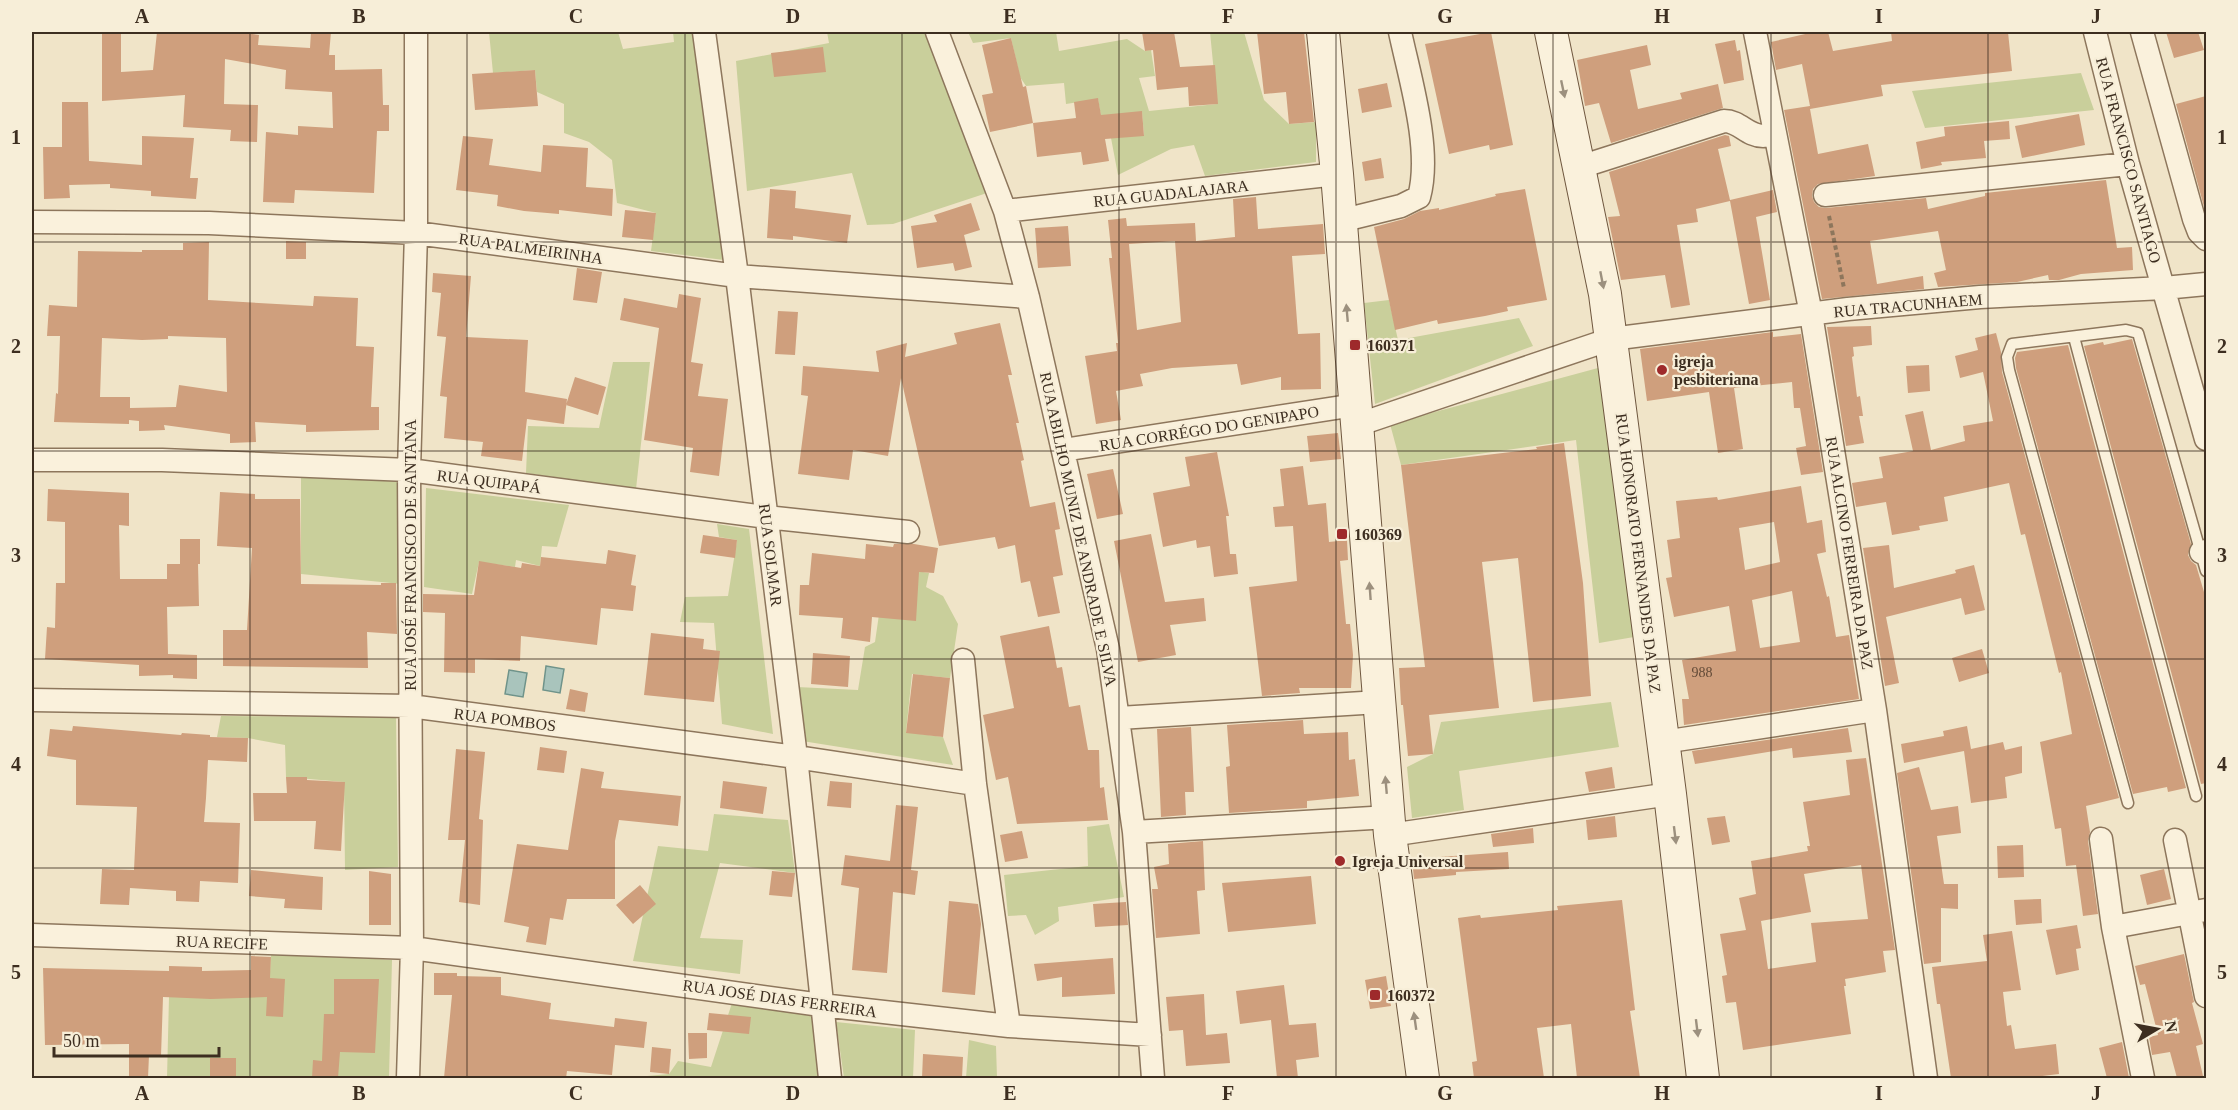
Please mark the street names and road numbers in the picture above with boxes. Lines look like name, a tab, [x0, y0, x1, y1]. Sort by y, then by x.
street label: RUA FRANCISCO SANTIAGO	[2093, 55, 2164, 265]
street label: RUA GUADALAJARA	[1093, 177, 1250, 210]
street label: RUA PALMEIRINHA	[458, 230, 605, 267]
street label: RUA TRACUNHAEM	[1833, 291, 1983, 320]
street label: RUA ABILHO MUNIZ DE ANDRADE E SILVA	[1037, 370, 1120, 688]
street label: RUA CORRÉGO DO GENIPAPO	[1098, 402, 1320, 454]
street label: RUA HONORATO FERNANDES DA PAZ	[1613, 412, 1664, 694]
street label: RUA JOSÉ FRANCISCO DE SANTANA	[401, 419, 419, 691]
street label: RUA ALCINO FERREIRA DA PAZ	[1823, 435, 1876, 671]
street label: RUA QUIPAPÁ	[436, 466, 543, 496]
street label: RUA SOLMAR	[756, 503, 785, 608]
street label: RUA POMBOS	[453, 705, 557, 734]
street label: RUA RECIFE	[176, 932, 268, 953]
street label: RUA JOSÉ DIAS FERREIRA	[682, 975, 879, 1021]

